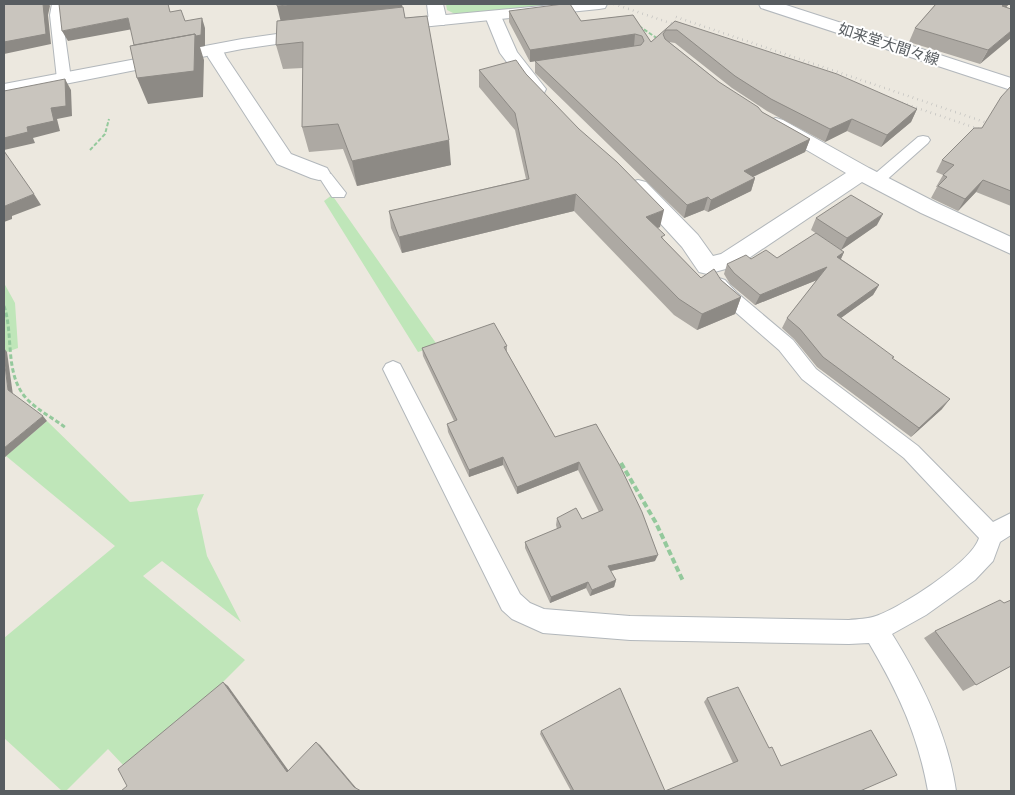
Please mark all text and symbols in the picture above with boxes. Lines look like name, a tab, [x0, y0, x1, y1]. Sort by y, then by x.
street label: 如来堂大間々線	[836, 20, 942, 68]

